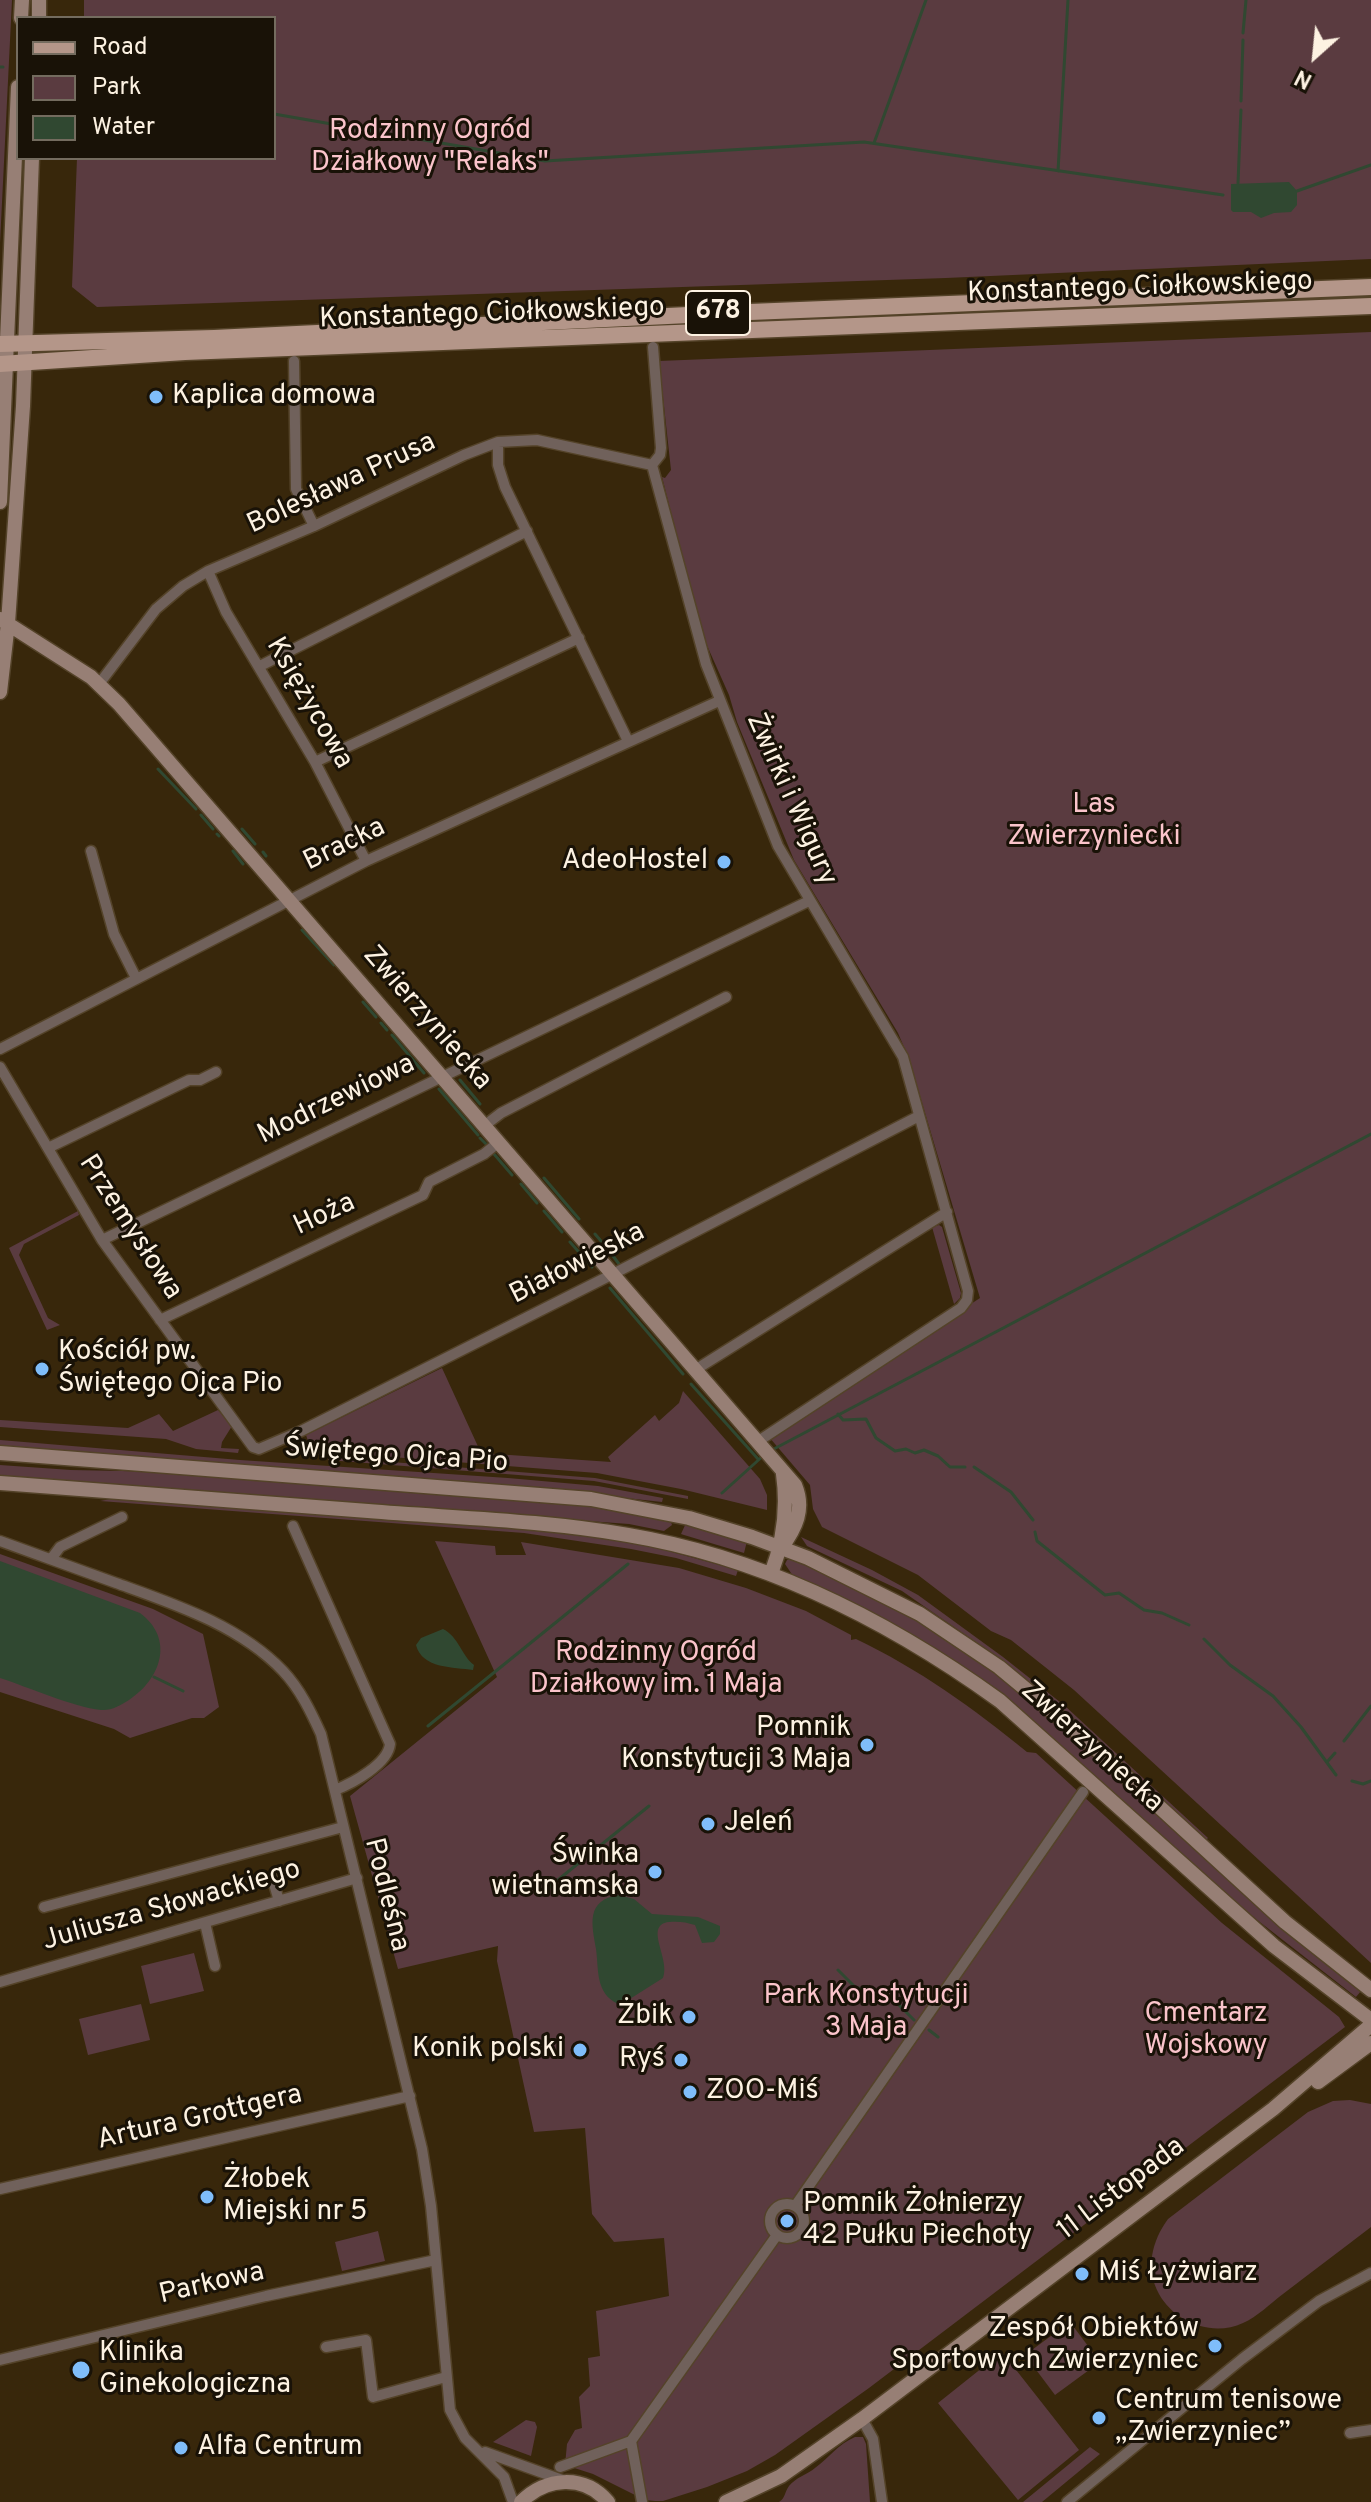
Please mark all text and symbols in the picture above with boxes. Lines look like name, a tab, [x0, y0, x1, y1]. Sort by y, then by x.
legend	[16, 16, 276, 160]
north arrow	[1275, 16, 1355, 96]
text: Road	[92, 33, 148, 63]
text: N	[1291, 62, 1317, 93]
text: Park	[92, 73, 142, 103]
text: Water	[92, 113, 155, 143]
park label: Rodzinny Ogród Działkowy "Relaks"	[311, 115, 549, 181]
street label: Konstantego Ciołkowskiego	[967, 266, 1313, 312]
road number: 678	[686, 291, 750, 335]
street label: Konstantego Ciołkowskiego	[319, 292, 665, 338]
place label: Kaplica domowa	[172, 380, 376, 414]
marker: Kaplica domowa	[147, 388, 165, 406]
street label: Bolesława Prusa	[242, 427, 442, 543]
street label: Księżycowa	[257, 632, 359, 776]
street label: Żwirki i Wigury	[737, 709, 843, 891]
park label: Las Zwierzyniecki	[1007, 789, 1181, 855]
street label: Bracka	[299, 812, 391, 880]
place label: AdeoHostel	[562, 845, 708, 879]
marker: AdeoHostel	[715, 853, 733, 871]
street label: Zwierzyniecka	[354, 940, 498, 1098]
street label: Modrzewiowa	[253, 1049, 421, 1153]
street label: Przemysłowa	[70, 1149, 188, 1307]
street label: Hoża	[289, 1187, 361, 1245]
street label: Białowieska	[505, 1217, 651, 1313]
place label: Kościół pw. Świętego Ojca Pio	[58, 1336, 282, 1402]
marker: Kościół pw. Świętego Ojca Pio	[33, 1360, 51, 1378]
street label: Świętego Ojca Pio	[283, 1432, 509, 1482]
park label: Rodzinny Ogród Działkowy im. 1 Maja	[530, 1637, 782, 1703]
street label: Zwierzyniecka	[1013, 1675, 1169, 1821]
place label: Pomnik Konstytucji 3 Maja	[621, 1712, 851, 1778]
marker: Pomnik Konstytucji 3 Maja	[858, 1736, 876, 1754]
place label: Jeleń	[724, 1807, 793, 1841]
marker: Jeleń	[699, 1815, 717, 1833]
street label: Podleśna	[355, 1835, 415, 1955]
place label: Świnka wietnamska	[491, 1839, 639, 1905]
street label: Juliusza Słowackiego	[39, 1854, 305, 1960]
marker: Świnka wietnamska	[646, 1863, 664, 1881]
park label: Park Konstytucji 3 Maja	[763, 1980, 969, 2046]
park label: Cmentarz Wojskowy	[1144, 1998, 1268, 2064]
place label: Żbik	[617, 2000, 673, 2034]
marker: Żbik	[680, 2008, 698, 2026]
place label: Konik polski	[412, 2033, 564, 2067]
marker: Konik polski	[571, 2041, 589, 2059]
place label: Ryś	[619, 2043, 665, 2077]
marker: Ryś	[672, 2051, 690, 2069]
place label: ZOO-Miś	[706, 2075, 819, 2109]
street label: Artura Grottgera	[94, 2079, 306, 2159]
marker: ZOO-Miś	[681, 2083, 699, 2101]
street label: 11 Listopada	[1052, 2131, 1192, 2249]
place label: Żłobek Miejski nr 5	[223, 2164, 367, 2230]
marker: Żłobek Miejski nr 5	[198, 2188, 216, 2206]
place label: Pomnik Żołnierzy 42 Pułku Piechoty	[803, 2188, 1032, 2254]
marker: Pomnik Żołnierzy 42 Pułku Piechoty	[778, 2212, 796, 2230]
street label: Parkowa	[156, 2257, 268, 2313]
place label: Miś Łyżwiarz	[1098, 2257, 1258, 2291]
marker: Miś Łyżwiarz	[1073, 2265, 1091, 2283]
place label: Zespół Obiektów Sportowych Zwierzyniec	[891, 2313, 1199, 2379]
place label: Klinika Ginekologiczna	[99, 2337, 291, 2403]
marker: Zespół Obiektów Sportowych Zwierzyniec	[1206, 2337, 1224, 2355]
marker: Klinika Ginekologiczna	[70, 2359, 92, 2381]
place label: Centrum tenisowe „Zwierzyniec”	[1115, 2385, 1342, 2451]
marker: Centrum tenisowe „Zwierzyniec”	[1090, 2409, 1108, 2427]
place label: Alfa Centrum	[197, 2431, 363, 2465]
marker: Alfa Centrum	[172, 2439, 190, 2457]

